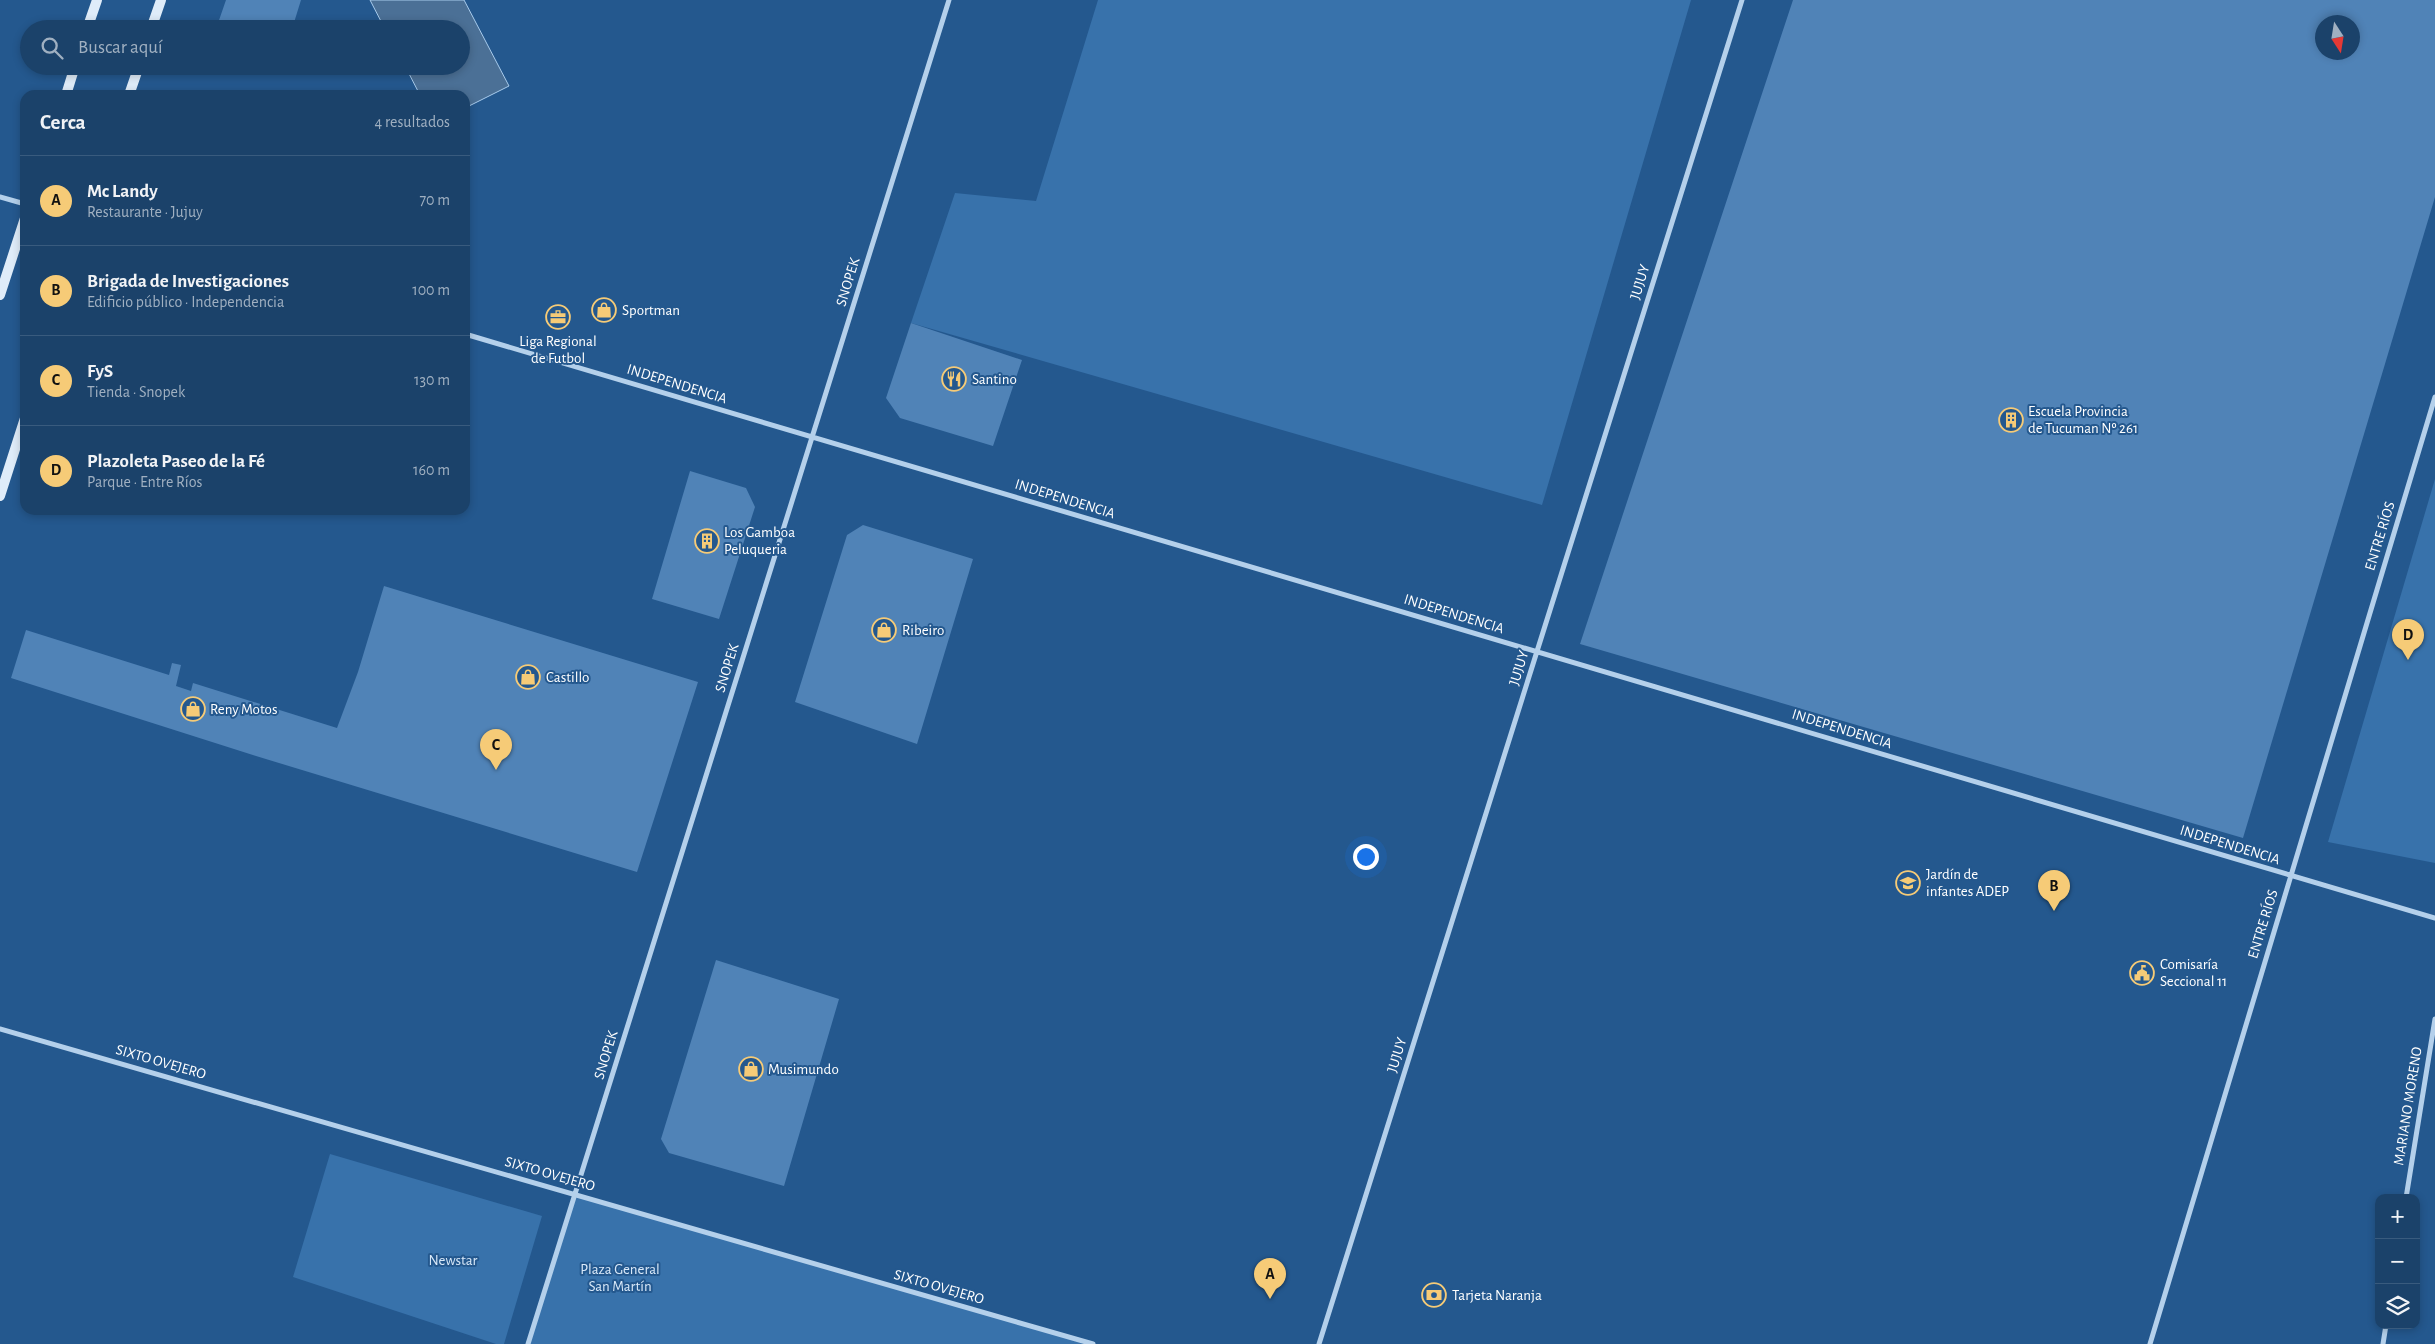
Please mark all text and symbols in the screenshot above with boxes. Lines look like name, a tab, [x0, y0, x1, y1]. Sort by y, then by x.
north arrow	[2315, 15, 2360, 60]
search box	[20, 20, 470, 75]
icon: search	[38, 34, 66, 62]
text: Buscar aquí	[78, 38, 163, 57]
text: Cerca	[40, 112, 86, 133]
text: 4 resultados	[375, 114, 450, 130]
text: Mc Landy	[87, 182, 158, 201]
text: A	[51, 192, 61, 208]
text: 70 m	[419, 192, 450, 208]
text: Restaurante · Jujuy	[87, 204, 203, 220]
street label: SNOPEK	[834, 255, 863, 308]
street label: JUJUY	[1628, 263, 1652, 301]
text: Brigada de Investigaciones	[87, 272, 289, 291]
text: B	[51, 282, 61, 298]
text: 100 m	[412, 282, 450, 298]
text: Edificio público · Independencia	[87, 294, 284, 310]
shop icon: Sportman	[591, 297, 617, 323]
place label: Sportman	[622, 303, 680, 318]
office icon: Liga Regional de Futbol	[545, 304, 571, 330]
place label: Liga Regional de Futbol	[519, 334, 597, 366]
text: FyS	[87, 362, 113, 381]
street label: INDEPENDENCIA	[625, 362, 729, 406]
restaurant icon: Santino	[941, 366, 967, 392]
text: C	[52, 372, 60, 388]
text: 130 m	[414, 372, 450, 388]
place label: Santino	[972, 372, 1017, 387]
text: Tienda · Snopek	[87, 384, 185, 400]
place label: Escuela Provincia de Tucuman Nº 261	[2028, 404, 2138, 436]
building icon: Escuela Provincia de Tucuman Nº 261	[1998, 407, 2024, 433]
text: Plazoleta Paseo de la Fé	[87, 452, 265, 471]
text: D	[51, 462, 61, 478]
text: 160 m	[413, 462, 450, 478]
text: Parque · Entre Ríos	[87, 474, 203, 490]
street label: INDEPENDENCIA	[1013, 477, 1117, 521]
street label: ENTRE RÍOS	[2360, 499, 2398, 572]
place label: Los Gamboa Peluqueria	[724, 525, 795, 557]
building icon: Los Gamboa Peluqueria	[694, 528, 720, 554]
street label: INDEPENDENCIA	[1402, 592, 1506, 636]
shop icon: Ribeiro	[871, 617, 897, 643]
pin: D	[2392, 619, 2424, 660]
place label: Ribeiro	[902, 623, 944, 638]
street label: SNOPEK	[713, 641, 742, 694]
street label: JUJUY	[1507, 649, 1531, 687]
shop icon: Castillo	[515, 664, 541, 690]
place label: Castillo	[546, 670, 589, 685]
shop icon: Reny Motos	[180, 696, 206, 722]
place label: Reny Motos	[210, 702, 277, 717]
street label: INDEPENDENCIA	[1790, 707, 1894, 751]
pin: C	[480, 729, 512, 770]
street label: INDEPENDENCIA	[2178, 823, 2282, 867]
your location	[1353, 844, 1379, 870]
place label: Jardín de infantes ADEP	[1926, 867, 2009, 899]
school or university icon: Jardín de infantes ADEP	[1895, 870, 1921, 896]
pin: B	[2038, 870, 2070, 911]
street label: ENTRE RÍOS	[2243, 887, 2281, 960]
place label: Comisaría Seccional 11	[2160, 957, 2227, 989]
public building icon: Comisaría Seccional 11	[2129, 960, 2155, 986]
street label: SNOPEK	[592, 1028, 621, 1081]
street label: JUJUY	[1385, 1036, 1409, 1074]
street label: SIXTO OVEJERO	[114, 1042, 208, 1082]
street label: MARIANO MORENO	[2391, 1046, 2425, 1166]
shop icon: Musimundo	[738, 1056, 764, 1082]
place label: Musimundo	[768, 1062, 839, 1077]
street label: SIXTO OVEJERO	[503, 1154, 597, 1194]
map controls	[2375, 1194, 2420, 1329]
button: +	[2375, 1194, 2420, 1239]
button: −	[2375, 1239, 2420, 1284]
park label: Newstar	[429, 1253, 478, 1268]
pin: A	[1254, 1258, 1286, 1299]
park label: Plaza General San Martín	[580, 1262, 660, 1294]
street label: SIXTO OVEJERO	[892, 1267, 986, 1307]
bank icon: Tarjeta Naranja	[1421, 1282, 1447, 1308]
button: layers	[2375, 1284, 2420, 1329]
place label: Tarjeta Naranja	[1452, 1288, 1542, 1303]

